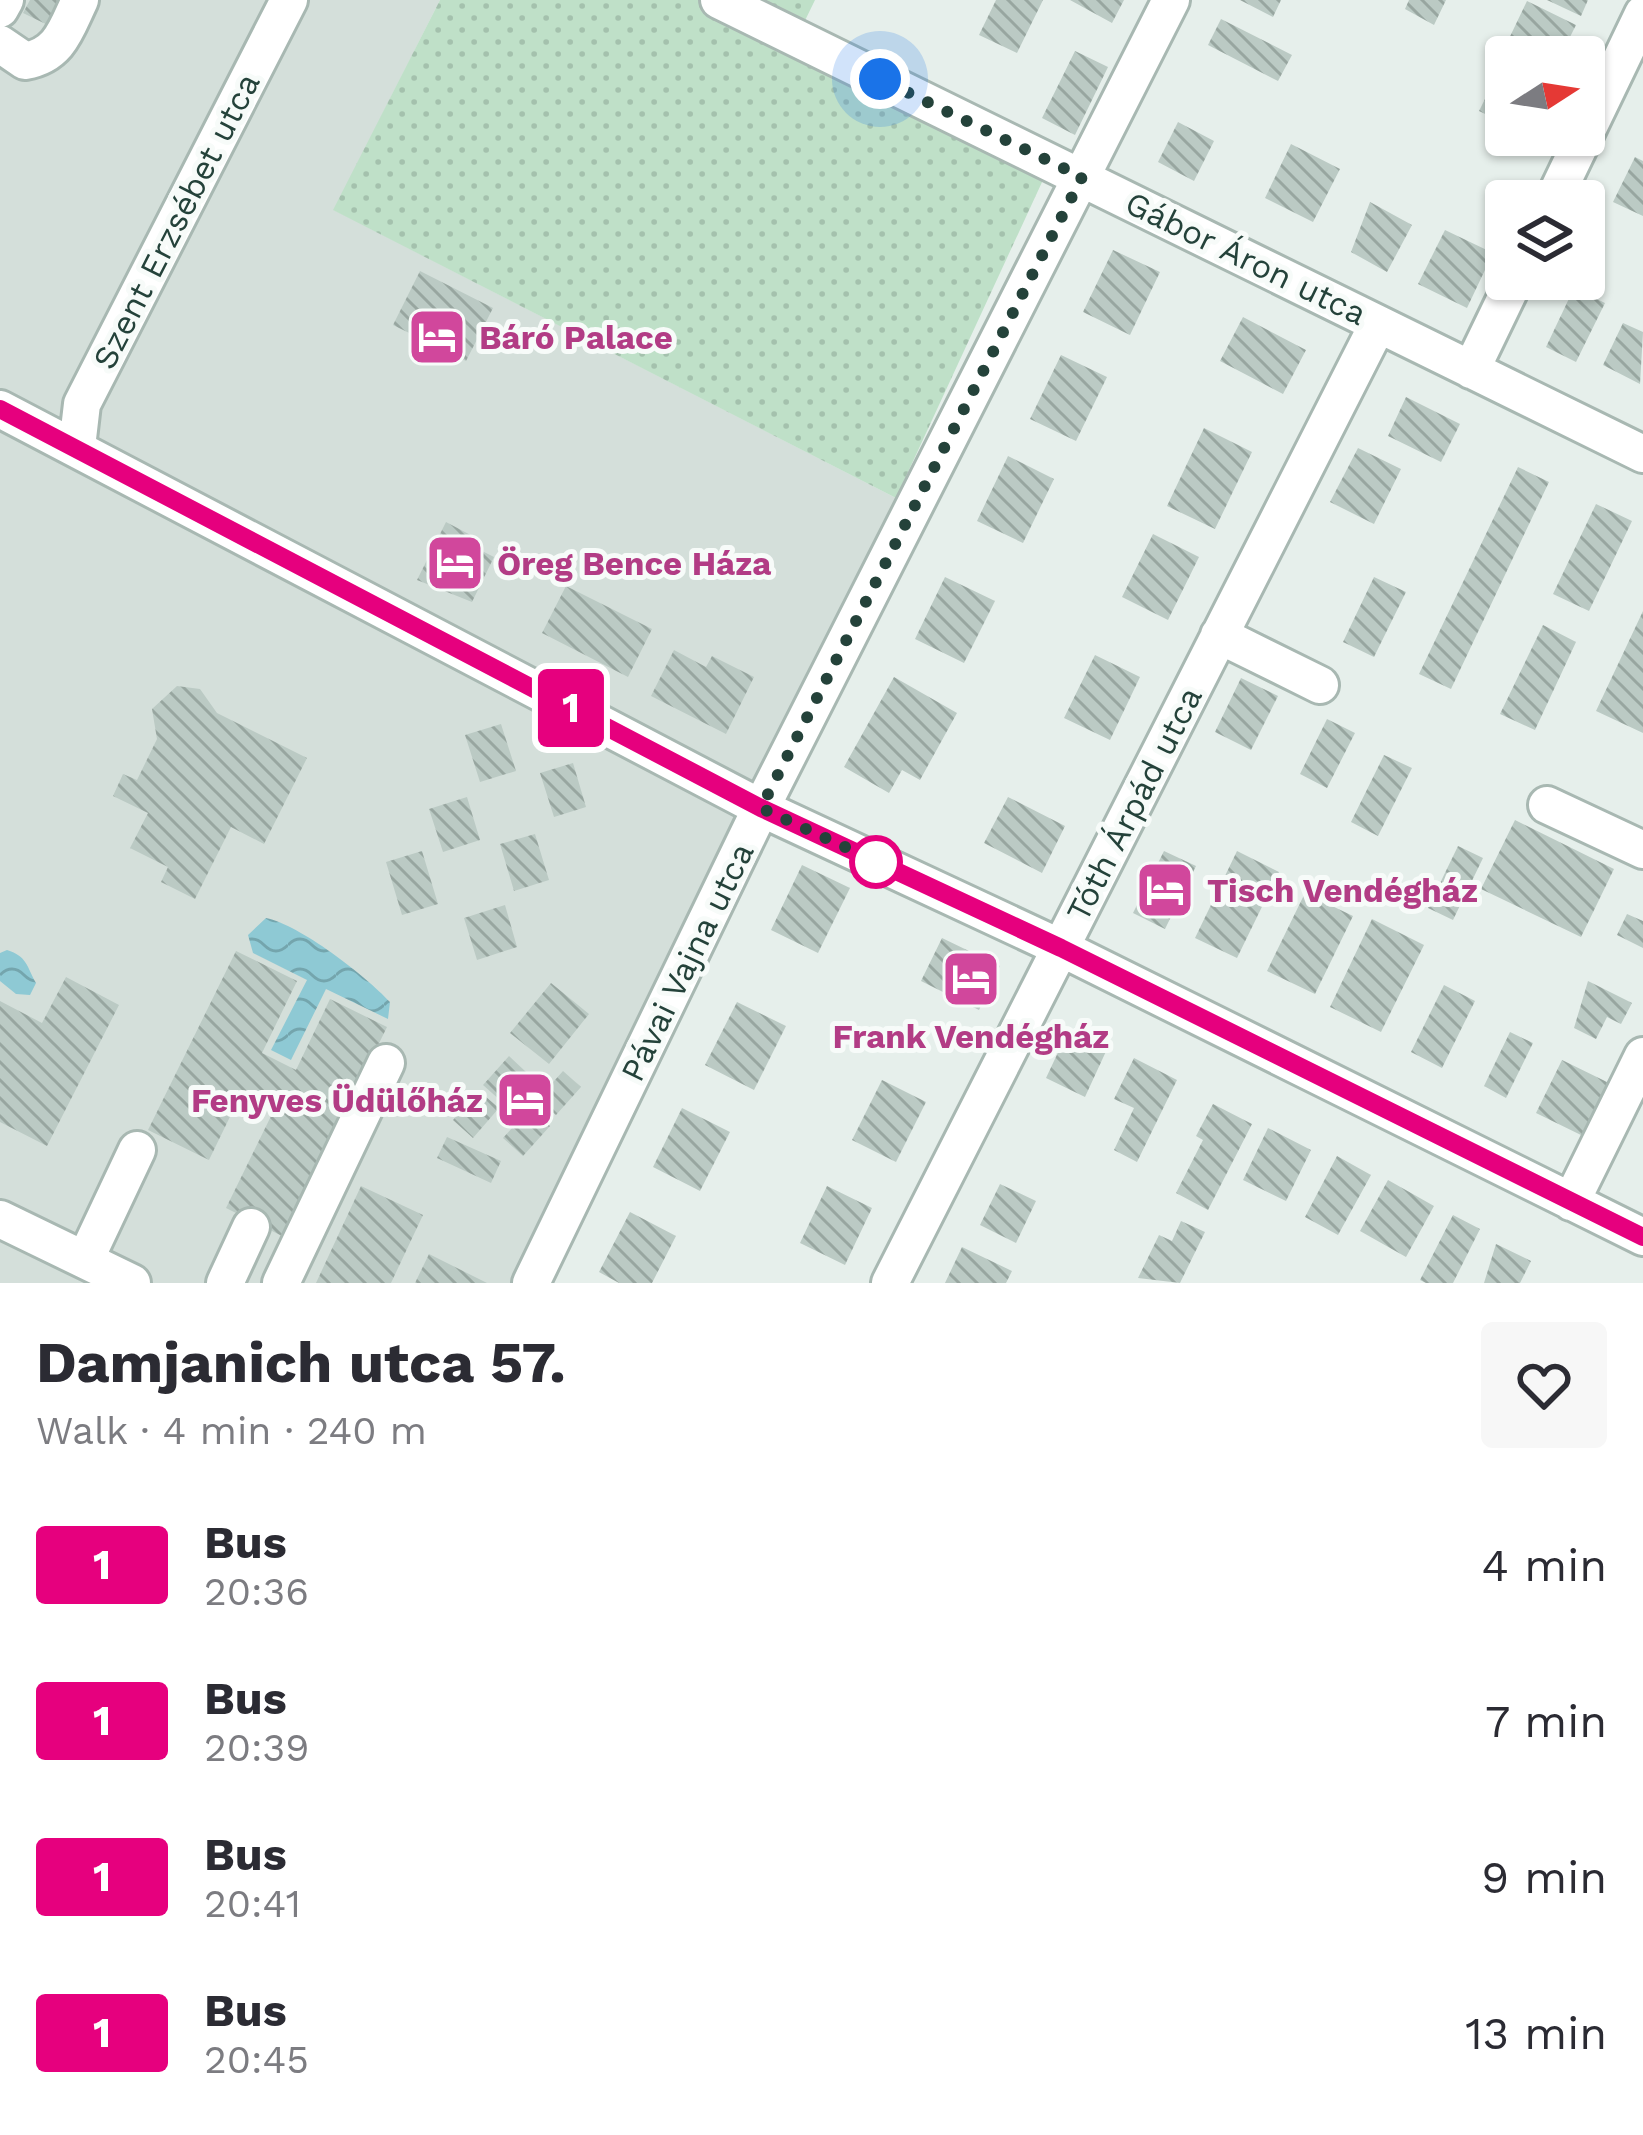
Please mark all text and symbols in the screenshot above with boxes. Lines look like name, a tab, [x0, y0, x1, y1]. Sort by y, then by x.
north arrow	[1485, 36, 1605, 156]
map controls	[1485, 36, 1605, 300]
your location	[850, 49, 910, 109]
street label: Szent Erzsébet utca	[84, 67, 268, 375]
button: layers	[1485, 180, 1605, 300]
street label: Gábor Áron utca	[1119, 183, 1373, 333]
hotel icon: Báró Palace	[406, 306, 468, 368]
place label: Báró Palace	[479, 318, 673, 357]
hotel icon: Öreg Bence Háza	[424, 532, 486, 594]
place label: Öreg Bence Háza	[497, 544, 771, 583]
line badge: 1	[532, 669, 610, 747]
street label: Tóth Árpád utca	[1058, 680, 1210, 928]
text: 1	[562, 683, 580, 732]
street label: Pávai Vajna utca	[612, 836, 762, 1088]
unlabelled marker	[851, 837, 901, 887]
hotel icon: Tisch Vendégház	[1134, 859, 1196, 921]
place label: Tisch Vendégház	[1207, 871, 1478, 910]
hotel icon: Frank Vendégház	[940, 948, 1002, 1010]
place label: Frank Vendégház	[833, 1017, 1109, 1056]
hotel icon: Fenyves Üdülőház	[494, 1069, 556, 1131]
place label: Fenyves Üdülőház	[191, 1081, 483, 1120]
button: heart	[1481, 1322, 1607, 1448]
text: Damjanich utca 57.	[36, 1329, 566, 1396]
text: Walk · 4 min · 240 m	[36, 1408, 427, 1453]
text: Bus	[204, 1516, 287, 1569]
text: 4 min	[1481, 1539, 1607, 1592]
text: 1	[93, 1540, 111, 1589]
text: 20:36	[204, 1569, 309, 1614]
text: Bus	[204, 1672, 287, 1725]
text: 7 min	[1485, 1695, 1607, 1748]
text: 1	[93, 1696, 111, 1745]
text: 20:39	[204, 1725, 309, 1770]
text: Bus	[204, 1828, 287, 1881]
text: 9 min	[1481, 1851, 1607, 1904]
text: 1	[93, 1852, 111, 1901]
text: 20:41	[204, 1881, 301, 1926]
text: Bus	[204, 1984, 287, 2037]
text: 13 min	[1465, 2007, 1607, 2060]
text: 1	[93, 2008, 111, 2057]
text: 20:45	[204, 2037, 309, 2082]

